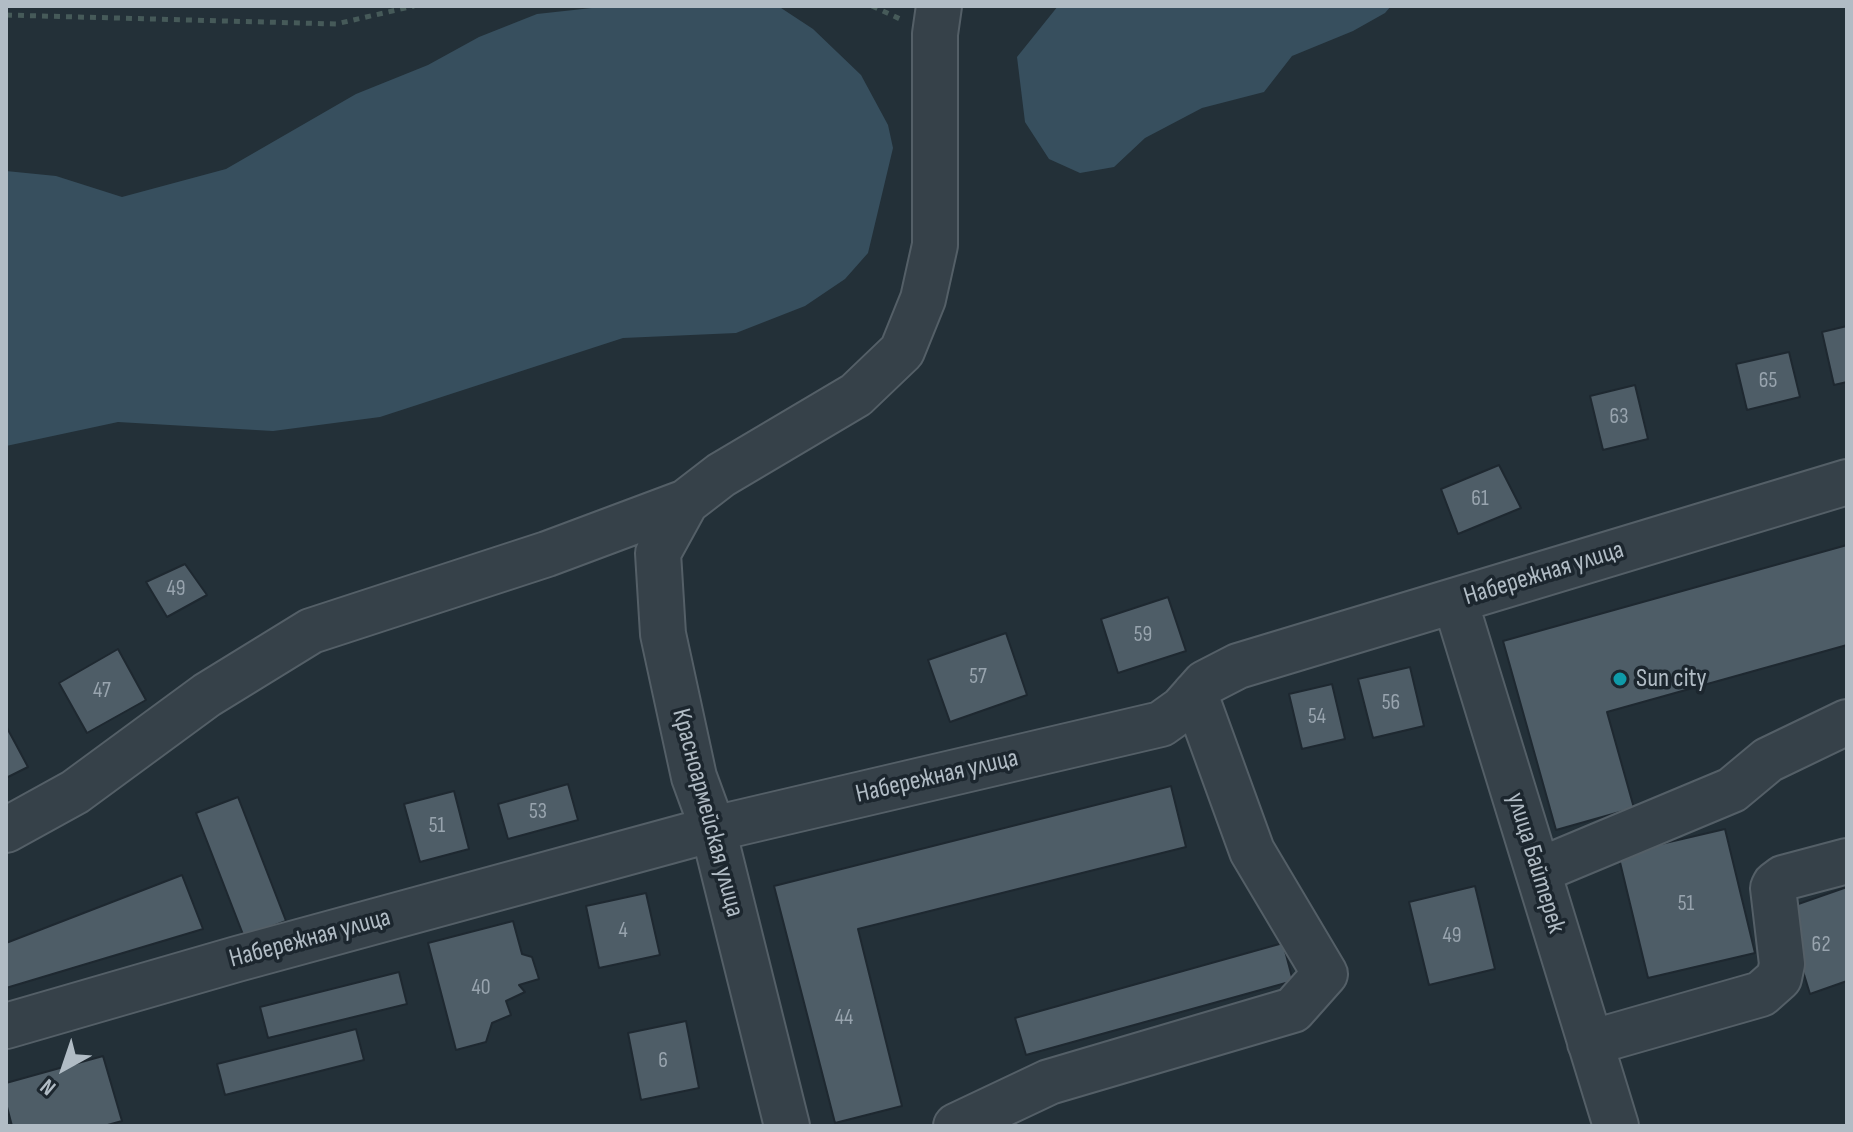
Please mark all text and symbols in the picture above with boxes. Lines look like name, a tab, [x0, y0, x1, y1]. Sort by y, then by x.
house number: 65	[1759, 368, 1777, 394]
house number: 63	[1610, 404, 1628, 430]
house number: 61	[1471, 486, 1489, 512]
street label: Набережная улица	[1460, 535, 1628, 613]
house number: 49	[167, 576, 185, 602]
house number: 59	[1134, 622, 1152, 648]
place label: Sun city	[1636, 663, 1707, 695]
house number: 57	[969, 664, 987, 690]
marker: Sun city	[1611, 670, 1629, 688]
house number: 47	[93, 678, 111, 704]
house number: 56	[1382, 690, 1400, 716]
house number: 54	[1308, 704, 1326, 730]
street label: Красноармейская улица	[664, 706, 750, 920]
street label: Набережная улица	[853, 743, 1021, 811]
street label: улица Байтерек	[1499, 789, 1571, 937]
house number: 53	[529, 799, 547, 825]
house number: 51	[429, 813, 445, 839]
house number: 51	[1678, 891, 1694, 917]
street label: Набережная улица	[226, 902, 394, 976]
house number: 4	[618, 918, 628, 944]
house number: 49	[1443, 923, 1461, 949]
house number: 62	[1812, 932, 1830, 958]
house number: 40	[471, 975, 491, 1001]
house number: 44	[835, 1005, 853, 1031]
north arrow	[24, 1028, 104, 1108]
house number: 6	[658, 1048, 668, 1074]
text: N	[35, 1073, 61, 1101]

